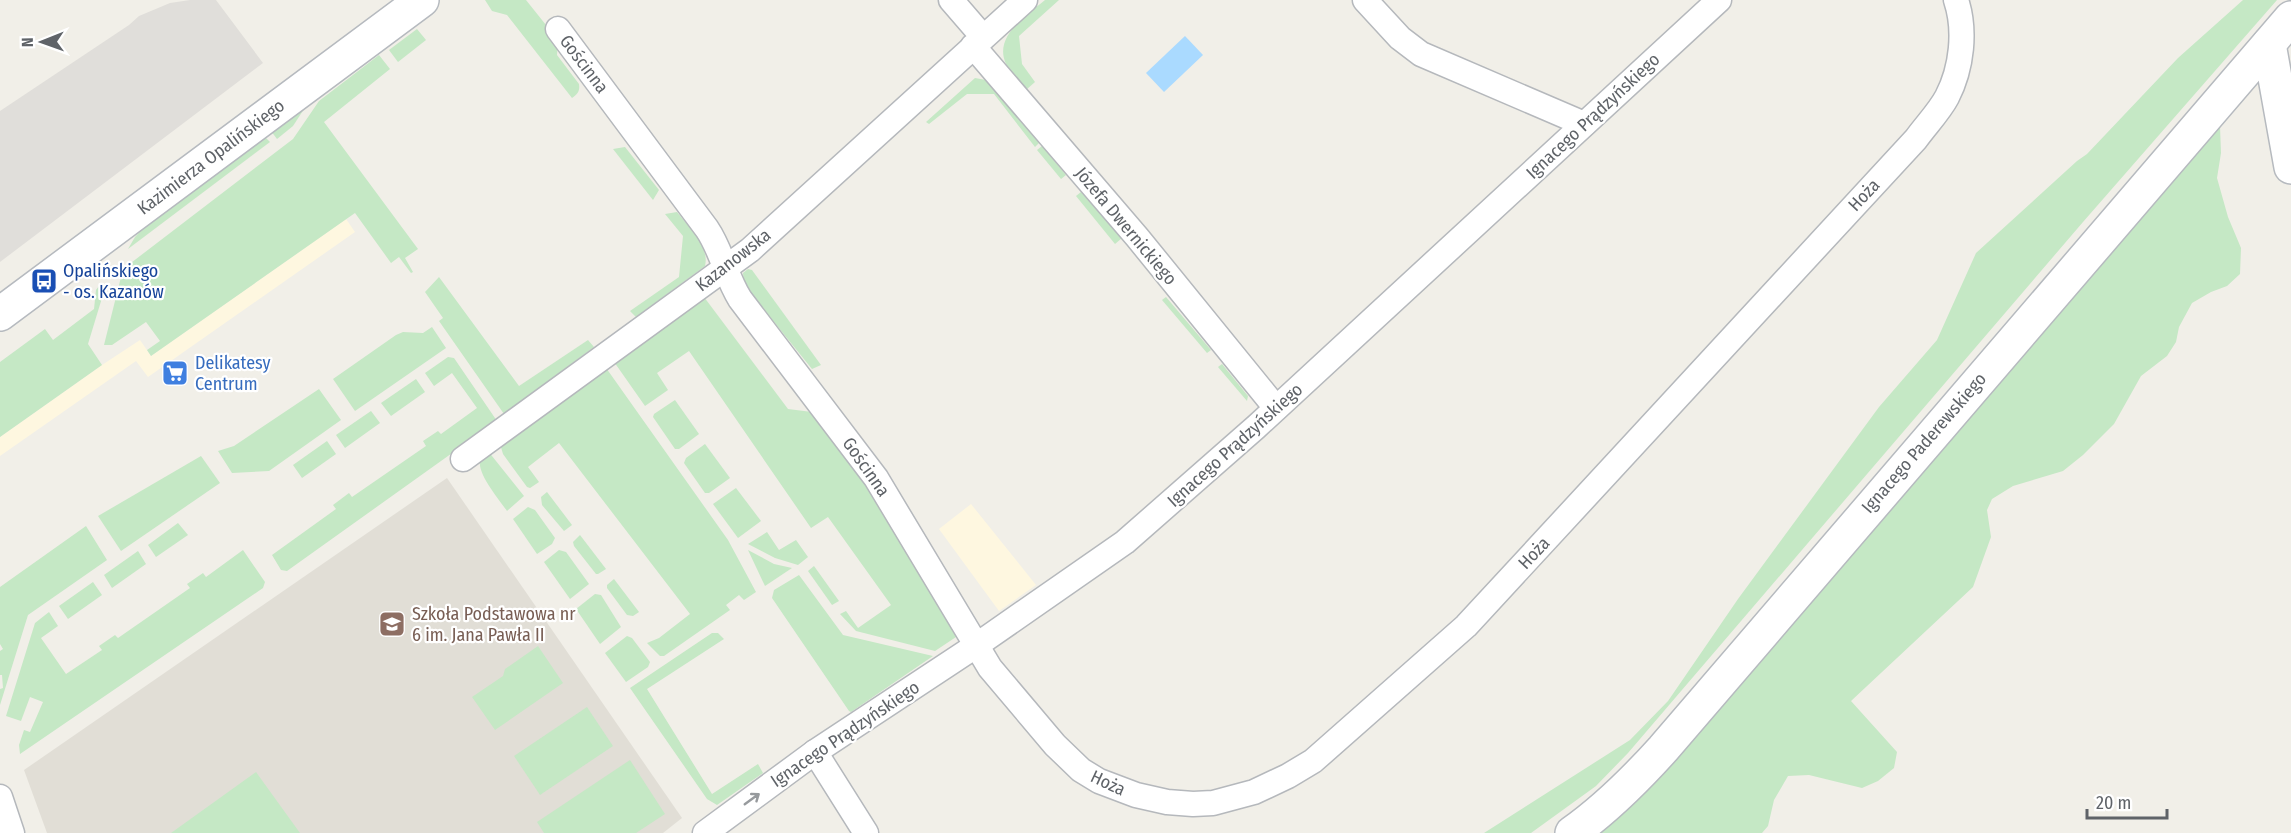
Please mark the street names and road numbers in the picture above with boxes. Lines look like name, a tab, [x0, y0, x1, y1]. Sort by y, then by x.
street label: Gościnna	[555, 30, 613, 98]
street label: Ignacego Prądzyńskiego	[1522, 48, 1664, 184]
street label: Kazimierza Opalińskiego	[133, 95, 289, 219]
street label: Józefa Dwernickiego	[1070, 163, 1182, 289]
street label: Hoża	[1844, 174, 1884, 216]
street label: Kazanowska	[691, 224, 775, 296]
street label: Ignacego Paderewskiego	[1857, 368, 1991, 518]
street label: Ignacego Prądzyńskiego	[1163, 378, 1307, 512]
street label: Gościnna	[838, 433, 894, 501]
street label: Hoża	[1514, 532, 1554, 574]
street label: Ignacego Prądzyńskiego	[766, 676, 924, 792]
street label: Hoża	[1087, 765, 1129, 801]

